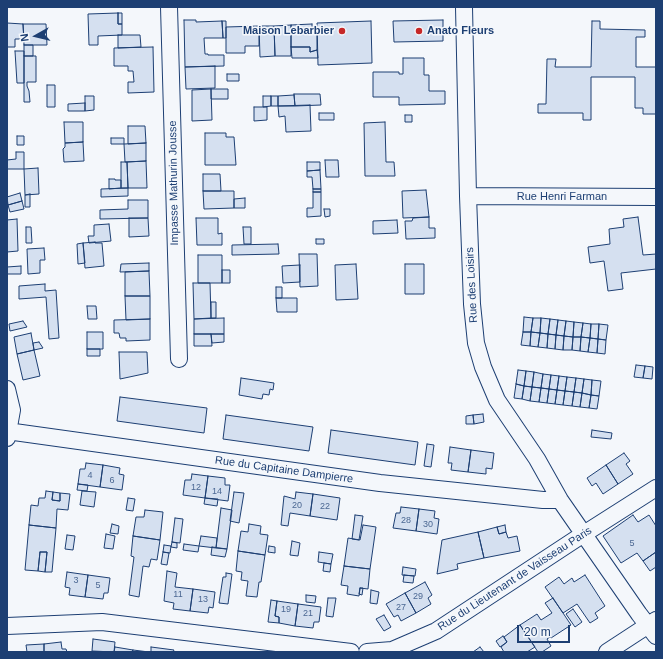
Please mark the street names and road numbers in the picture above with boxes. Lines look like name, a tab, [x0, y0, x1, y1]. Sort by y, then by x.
street label: Impasse Mathurin Jousse	[166, 120, 182, 246]
street label: Rue Henri Farman	[517, 190, 607, 204]
street label: Rue des Loisirs	[463, 247, 481, 323]
street label: Rue du Capitaine Dampierre	[214, 454, 354, 486]
street label: Rue du Lieutenant de Vaisseau Paris	[436, 524, 594, 634]

